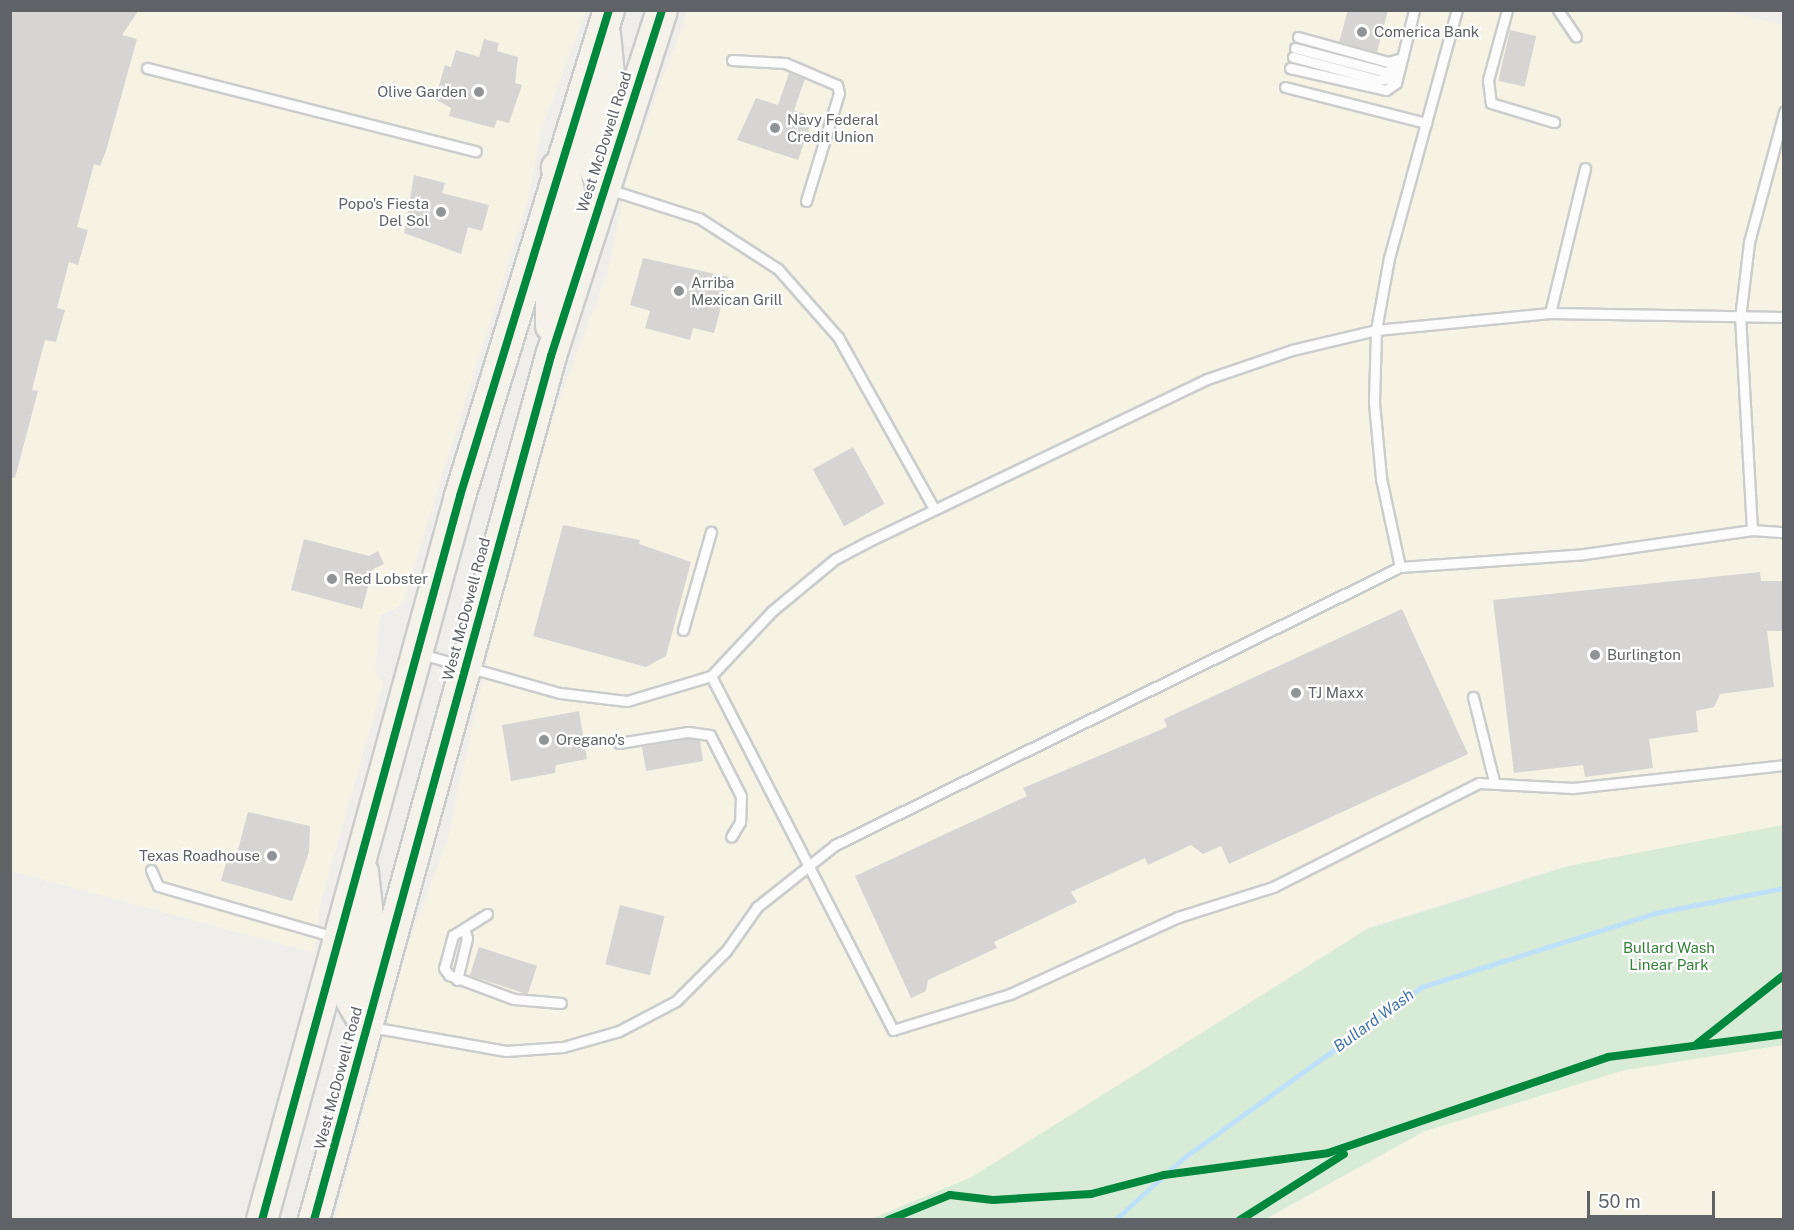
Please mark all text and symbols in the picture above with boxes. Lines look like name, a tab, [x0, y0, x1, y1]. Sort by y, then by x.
place label: Comerica Bank	[1374, 23, 1479, 41]
marker: Comerica Bank	[1355, 25, 1369, 39]
street label: West McDowell Road	[573, 69, 635, 215]
place label: Olive Garden	[377, 83, 467, 101]
marker: Olive Garden	[472, 85, 486, 99]
place label: Navy Federal Credit Union	[787, 110, 879, 145]
marker: Navy Federal Credit Union	[768, 121, 782, 135]
place label: Popo's Fiesta Del Sol	[338, 194, 429, 229]
marker: Popo's Fiesta Del Sol	[434, 205, 448, 219]
place label: Arriba Mexican Grill	[691, 273, 783, 308]
marker: Arriba Mexican Grill	[672, 284, 686, 298]
street label: West McDowell Road	[438, 536, 494, 682]
place label: Red Lobster	[344, 570, 428, 588]
marker: Red Lobster	[325, 572, 339, 586]
place label: Burlington	[1607, 646, 1681, 664]
marker: Burlington	[1588, 648, 1602, 662]
place label: TJ Maxx	[1308, 684, 1364, 702]
marker: TJ Maxx	[1289, 686, 1303, 700]
place label: Oregano's	[556, 731, 625, 749]
marker: Oregano's	[537, 733, 551, 747]
place label: Texas Roadhouse	[139, 847, 260, 865]
marker: Texas Roadhouse	[265, 849, 279, 863]
park label: Bullard Wash Linear Park	[1623, 938, 1715, 973]
water label: Bullard Wash	[1330, 985, 1418, 1057]
street label: West McDowell Road	[310, 1005, 366, 1151]
scale bar	[1590, 1179, 1718, 1217]
text: 50 m	[1598, 1191, 1641, 1212]

